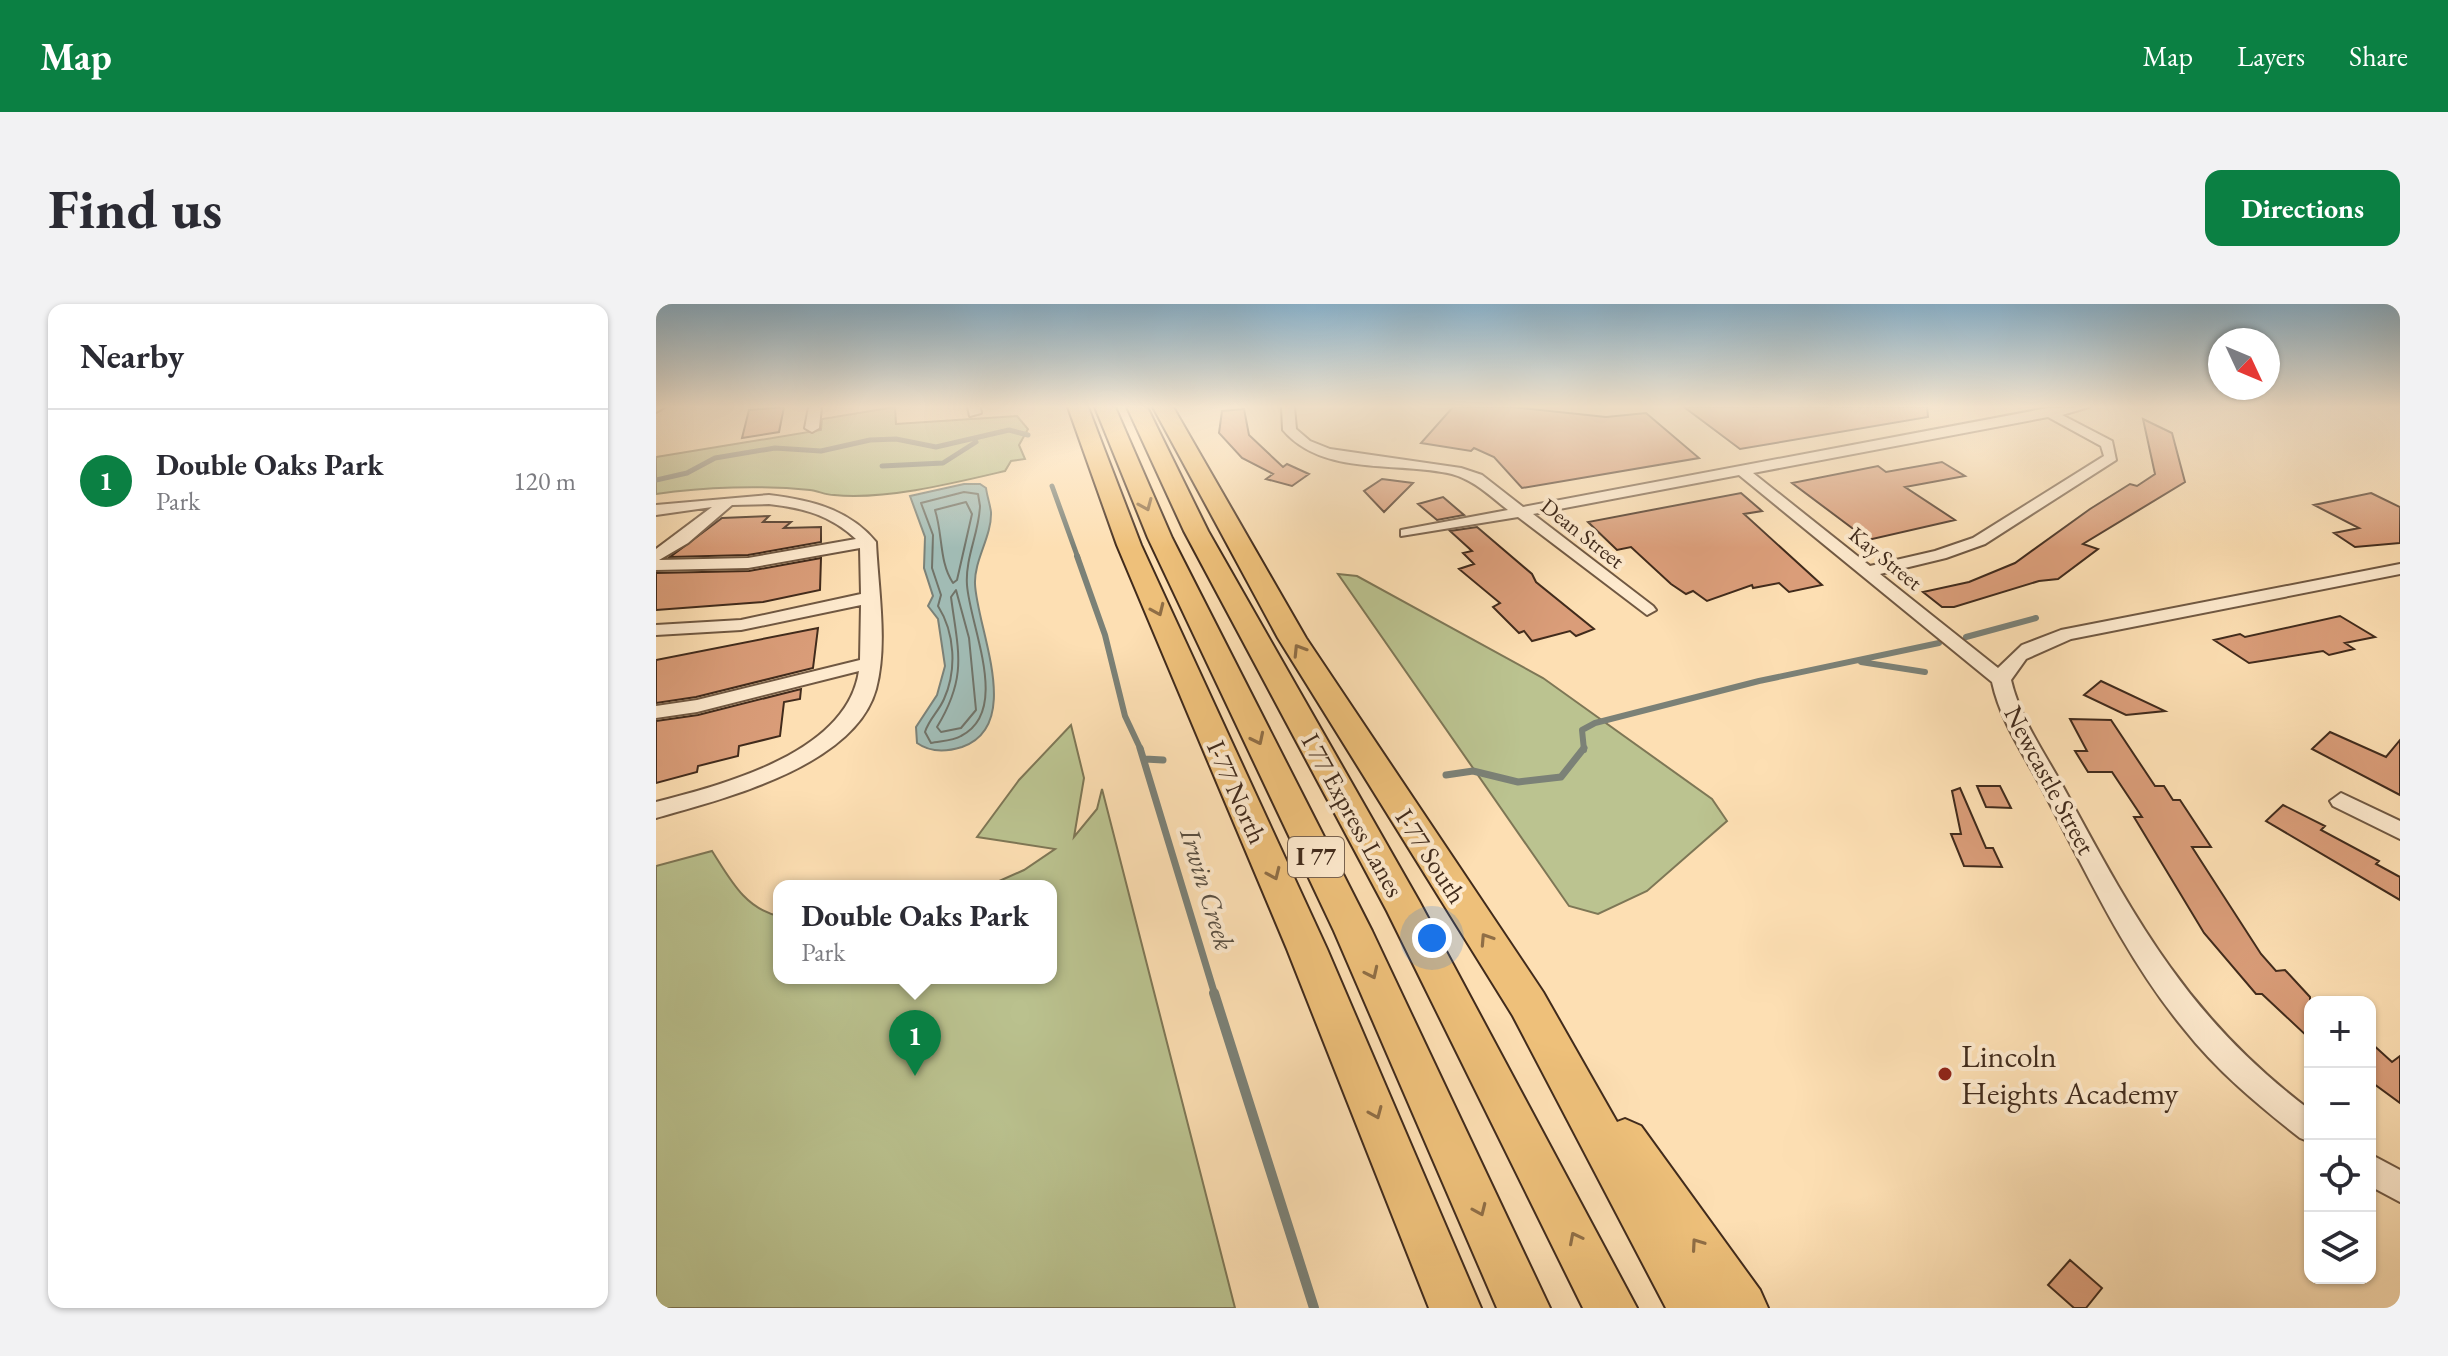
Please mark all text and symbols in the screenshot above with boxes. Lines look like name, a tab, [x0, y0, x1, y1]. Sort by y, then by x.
text: Map	[40, 32, 112, 81]
text: Map	[2143, 38, 2193, 74]
text: Layers	[2237, 38, 2305, 74]
text: Share	[2349, 38, 2408, 74]
button: Directions	[2205, 170, 2400, 246]
text: Find us	[48, 172, 222, 245]
north arrow	[2208, 328, 2280, 400]
text: Nearby	[80, 334, 184, 378]
text: Double Oaks Park	[156, 445, 384, 484]
text: 1	[99, 464, 113, 498]
text: 120 m	[513, 464, 576, 498]
text: Park	[156, 484, 200, 518]
street label: Dean Street	[1535, 492, 1630, 575]
one-way arrow	[1136, 497, 1152, 511]
street label: Kay Street	[1843, 520, 1928, 597]
one-way arrow	[1148, 602, 1164, 617]
one-way arrow	[1294, 644, 1309, 659]
street label: Newcastle Street	[1997, 700, 2103, 860]
street label: I 77 Express Lanes	[1295, 728, 1411, 902]
one-way arrow	[1249, 731, 1264, 746]
street label: I-77 North	[1199, 735, 1275, 849]
street label: I-77 South	[1388, 802, 1474, 910]
water label: Irwin Creek	[1172, 823, 1244, 955]
road number: I 77	[1288, 837, 1344, 877]
one-way arrow	[1264, 866, 1280, 880]
popup	[773, 880, 1057, 984]
text: Double Oaks Park	[801, 896, 1029, 935]
your location	[1412, 918, 1452, 958]
one-way arrow	[1480, 933, 1495, 948]
text: Park	[801, 935, 845, 969]
one-way arrow	[1362, 965, 1378, 980]
map controls	[2304, 996, 2376, 1284]
button: +	[2304, 996, 2376, 1068]
pin: 1	[889, 1010, 941, 1076]
place label: Lincoln Heights Academy	[1961, 1035, 2179, 1114]
marker: Lincoln Heights Academy	[1936, 1065, 1954, 1083]
button: −	[2304, 1068, 2376, 1140]
one-way arrow	[1367, 1105, 1383, 1119]
button: locate	[2304, 1140, 2376, 1212]
one-way arrow	[1471, 1201, 1487, 1216]
button: layers	[2304, 1212, 2376, 1284]
one-way arrow	[1570, 1232, 1585, 1247]
one-way arrow	[1692, 1239, 1707, 1253]

